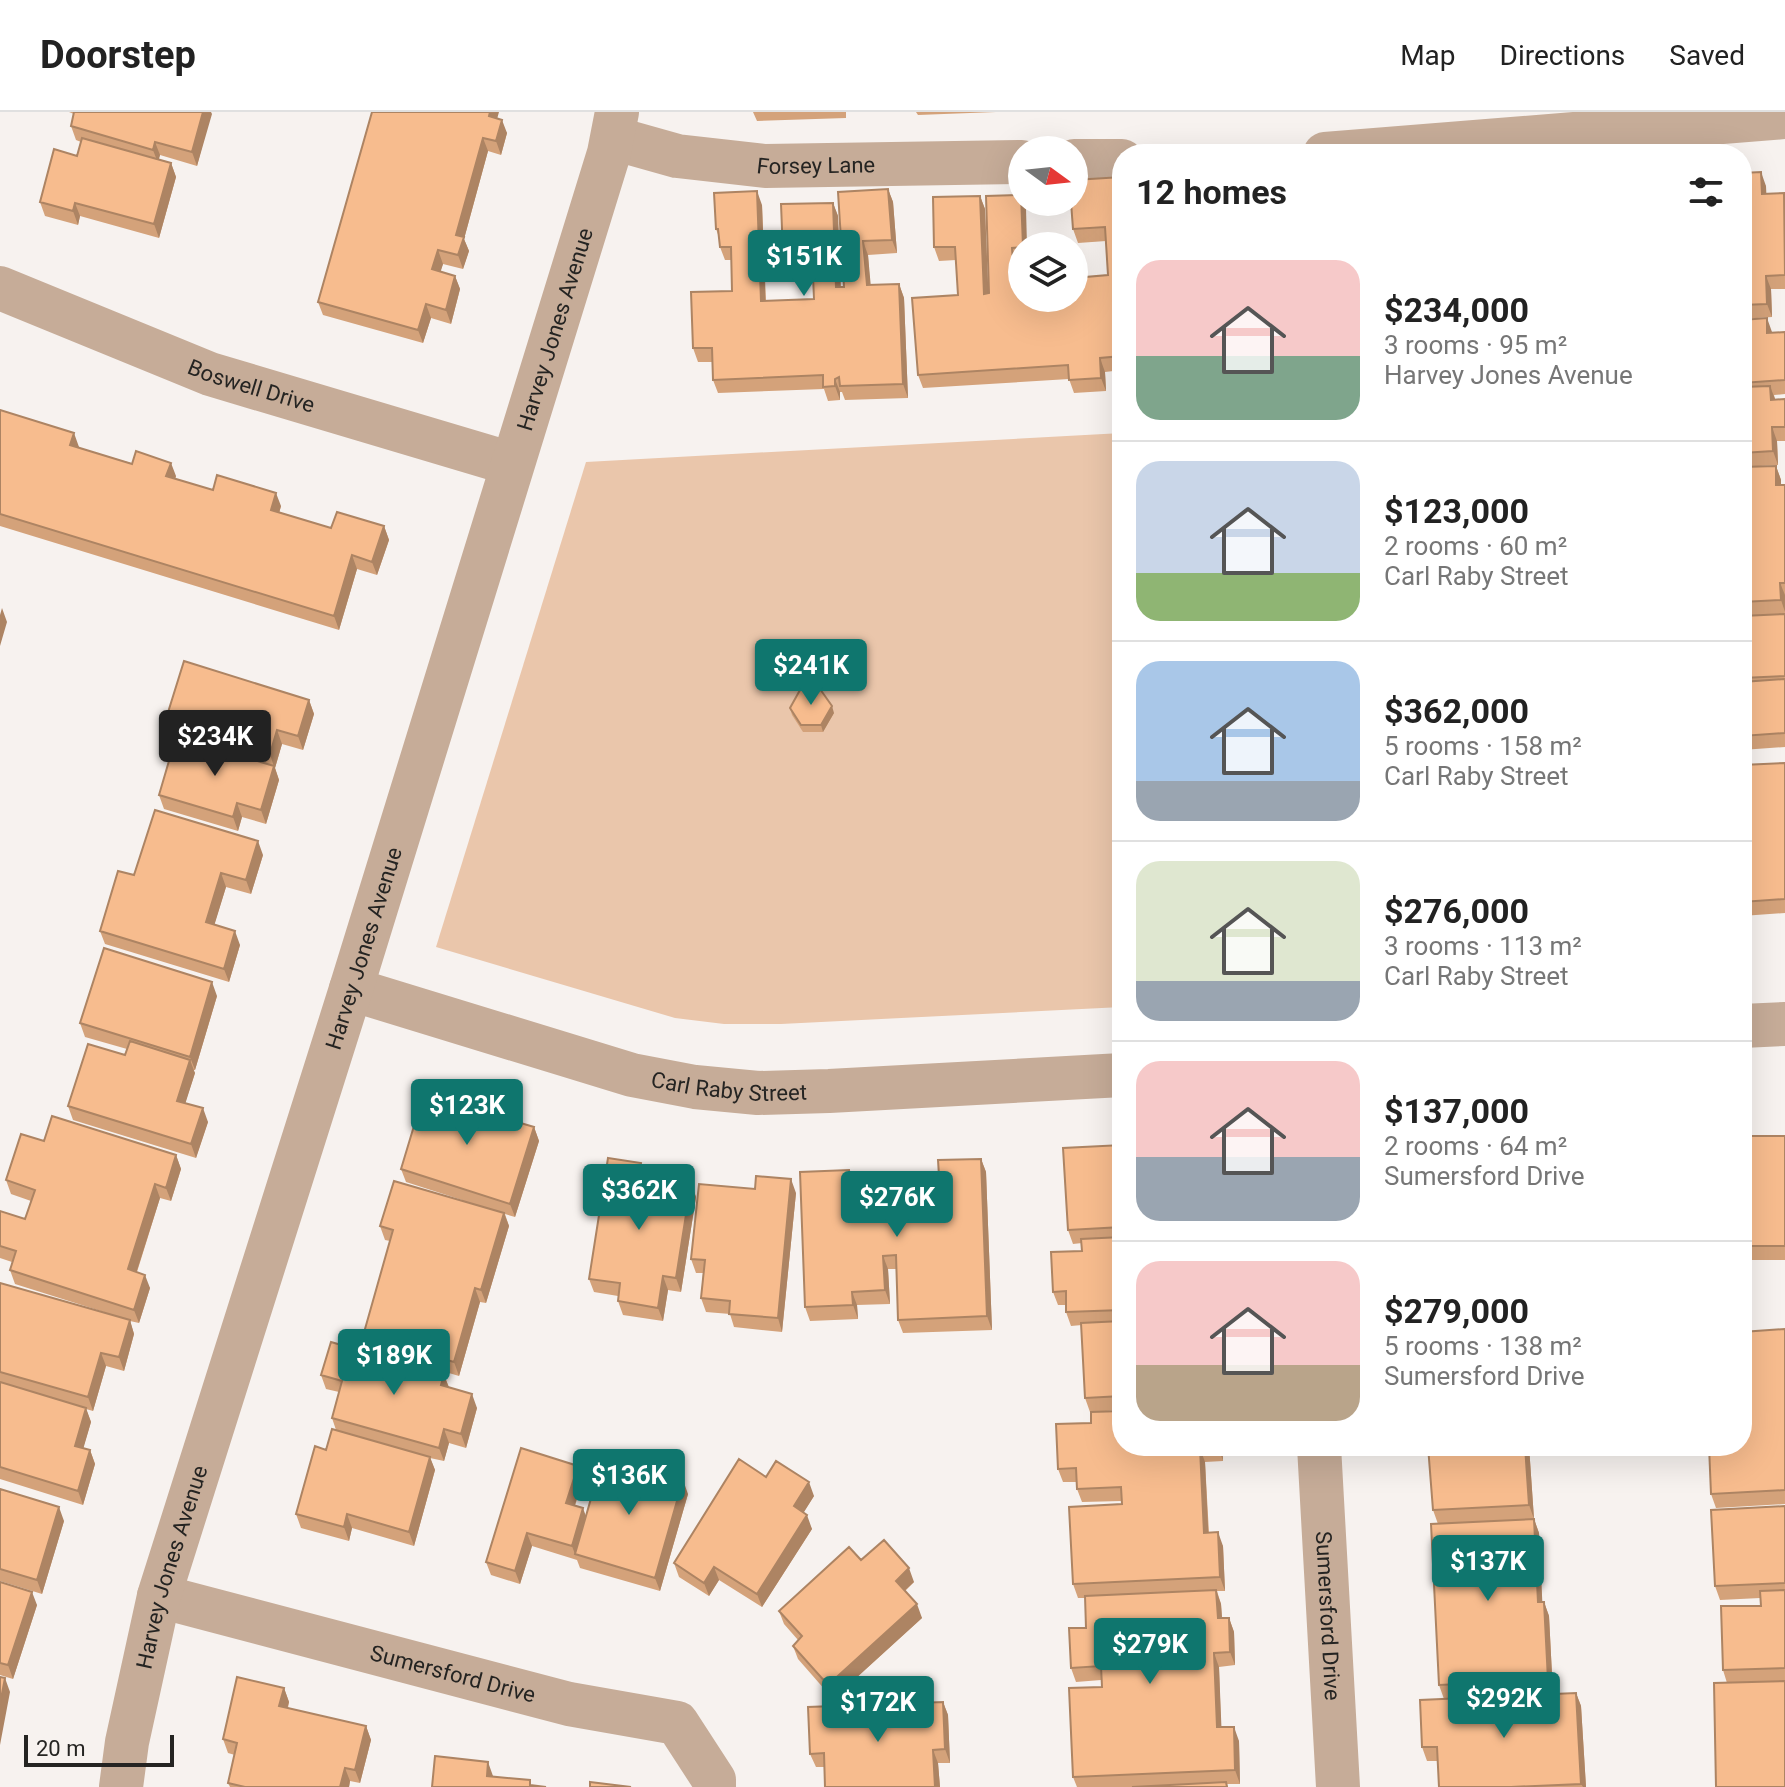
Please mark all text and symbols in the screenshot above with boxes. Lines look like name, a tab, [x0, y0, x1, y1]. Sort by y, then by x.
text: Doorstep	[40, 33, 196, 77]
text: Map	[1400, 39, 1456, 72]
text: Directions	[1500, 39, 1625, 72]
text: Saved	[1669, 39, 1745, 72]
north arrow	[1008, 136, 1088, 216]
map controls	[1008, 136, 1088, 312]
street label: Forsey Lane	[755, 152, 875, 179]
icon: filters	[1684, 170, 1728, 214]
text: 12 homes	[1136, 172, 1287, 212]
street label: Harvey Jones Avenue	[512, 225, 598, 434]
pin: $151K	[748, 230, 860, 298]
button: layers	[1008, 232, 1088, 312]
text: $151K	[766, 241, 842, 271]
text: $234,000	[1384, 290, 1529, 330]
icon: home	[1200, 292, 1296, 388]
text: 3 rooms · 95 m²	[1384, 330, 1567, 360]
street label: Boswell Drive	[184, 354, 318, 418]
text: Harvey Jones Avenue	[1384, 360, 1633, 390]
text: $123,000	[1384, 491, 1529, 531]
icon: home	[1200, 493, 1296, 589]
text: 2 rooms · 60 m²	[1384, 531, 1567, 561]
text: Carl Raby Street	[1384, 561, 1569, 591]
pin: $241K	[755, 639, 867, 707]
text: $241K	[773, 650, 849, 680]
text: $362,000	[1384, 691, 1529, 731]
icon: home	[1200, 693, 1296, 789]
pin: $234K	[159, 710, 271, 778]
text: $234K	[177, 721, 253, 751]
text: 5 rooms · 158 m²	[1384, 731, 1582, 761]
text: Carl Raby Street	[1384, 761, 1569, 791]
street label: Harvey Jones Avenue	[321, 844, 407, 1053]
text: $276,000	[1384, 891, 1529, 931]
icon: home	[1200, 893, 1296, 989]
text: 3 rooms · 113 m²	[1384, 931, 1582, 961]
text: Carl Raby Street	[1384, 961, 1569, 991]
street label: Carl Raby Street	[649, 1067, 807, 1106]
pin: $123K	[411, 1079, 523, 1147]
text: $123K	[429, 1090, 505, 1120]
text: $137,000	[1384, 1091, 1529, 1131]
icon: home	[1200, 1093, 1296, 1189]
text: 2 rooms · 64 m²	[1384, 1131, 1567, 1161]
text: Sumersford Drive	[1384, 1161, 1585, 1191]
pin: $362K	[583, 1164, 695, 1232]
pin: $276K	[841, 1171, 953, 1239]
text: $362K	[601, 1175, 677, 1205]
text: $276K	[859, 1182, 935, 1212]
text: $279,000	[1384, 1291, 1529, 1331]
icon: home	[1200, 1293, 1296, 1389]
pin: $189K	[338, 1329, 450, 1397]
text: 5 rooms · 138 m²	[1384, 1331, 1582, 1361]
text: $189K	[356, 1340, 432, 1370]
text: Sumersford Drive	[1384, 1361, 1585, 1391]
pin: $136K	[573, 1449, 685, 1517]
text: $136K	[591, 1460, 667, 1490]
street label: Harvey Jones Avenue	[131, 1462, 213, 1671]
street label: Sumersford Drive	[1311, 1530, 1345, 1701]
pin: $137K	[1432, 1535, 1544, 1603]
text: $137K	[1450, 1546, 1526, 1576]
pin: $279K	[1094, 1618, 1206, 1686]
text: $279K	[1112, 1629, 1188, 1659]
street label: Sumersford Drive	[368, 1640, 538, 1708]
pin: $292K	[1448, 1672, 1560, 1740]
pin: $172K	[822, 1676, 934, 1744]
text: $292K	[1466, 1683, 1542, 1713]
text: $172K	[840, 1687, 916, 1717]
scale bar	[24, 1731, 174, 1767]
text: 20 m	[36, 1736, 85, 1761]

